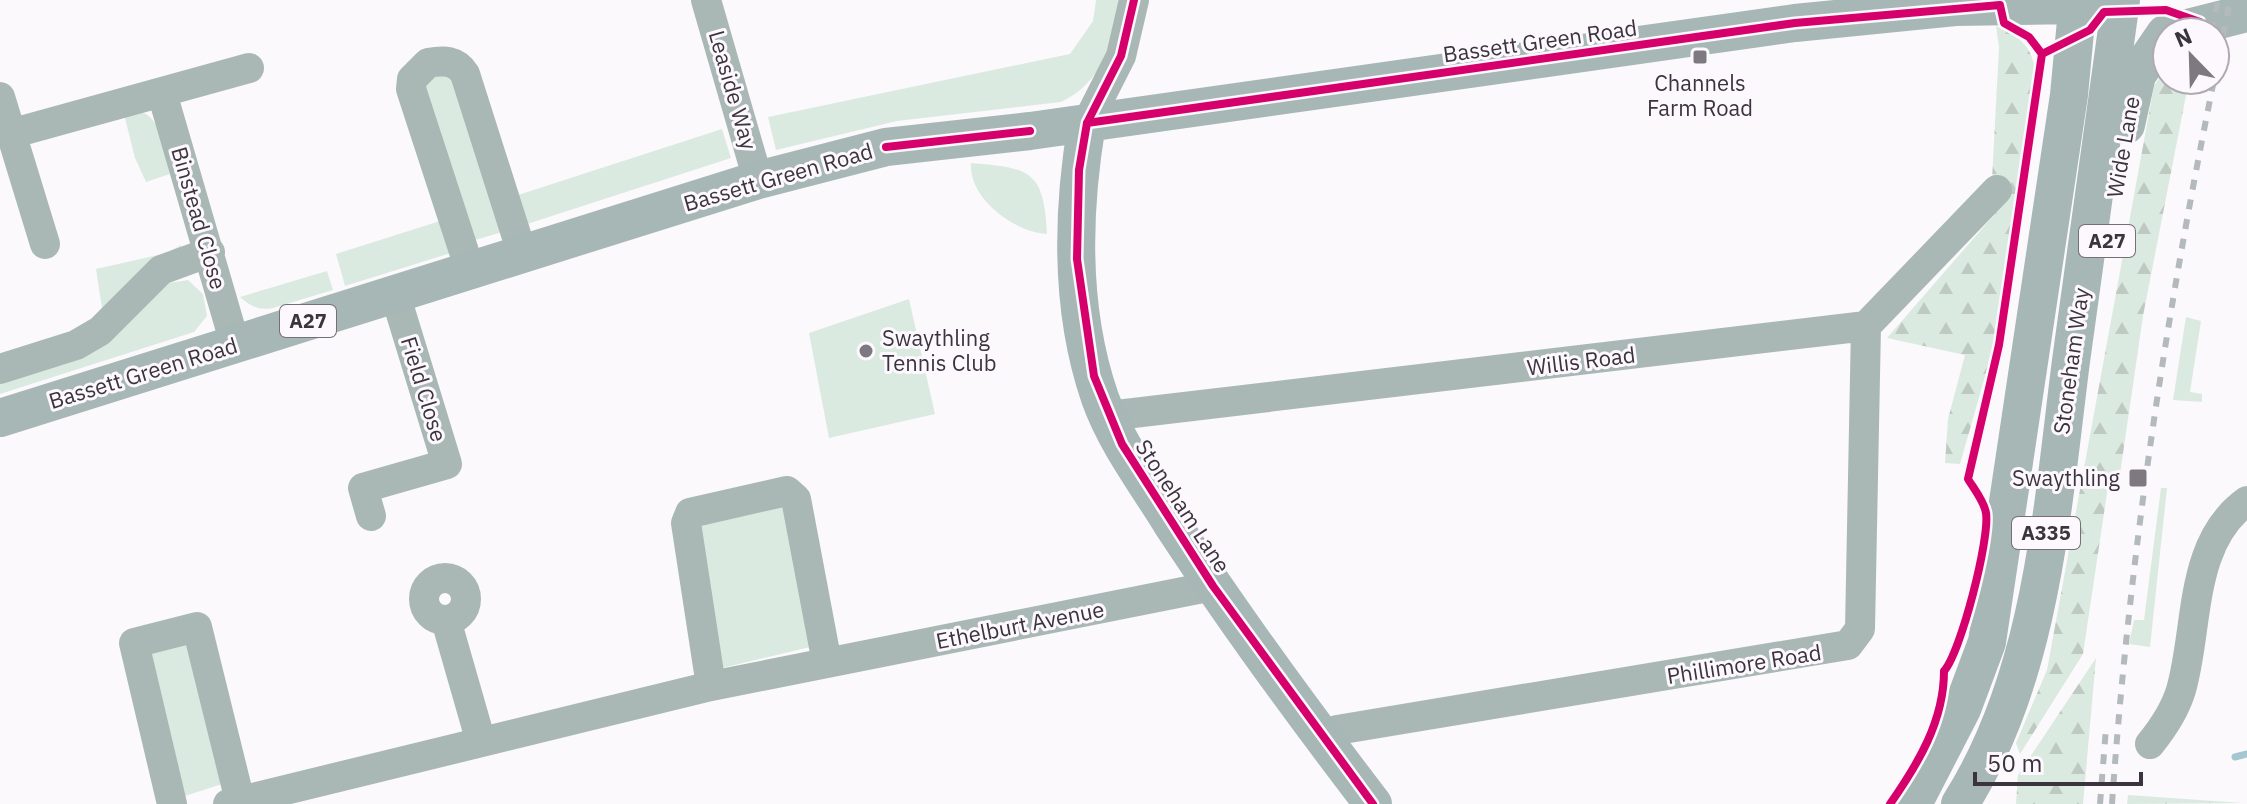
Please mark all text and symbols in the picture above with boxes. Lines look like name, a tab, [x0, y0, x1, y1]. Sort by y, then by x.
street label: Bassett Green Road	[1441, 13, 1639, 68]
north arrow	[2151, 16, 2231, 96]
text: N	[2170, 21, 2196, 54]
street label: Leaside Way	[703, 27, 764, 153]
marker: Channels Farm Road	[1691, 48, 1709, 66]
place label: Channels Farm Road	[1647, 68, 1753, 122]
street label: Wide Lane	[2099, 94, 2146, 200]
street label: Bassett Green Road	[680, 136, 876, 217]
street label: Binstead Close	[165, 143, 234, 293]
road number: A27	[2079, 225, 2135, 257]
street label: Stoneham Way	[2046, 286, 2095, 436]
road number: A27	[280, 305, 336, 337]
place label: Swaythling Tennis Club	[882, 323, 997, 377]
street label: Bassett Green Road	[45, 330, 241, 415]
street label: Field Close	[395, 333, 454, 445]
street label: Willis Road	[1525, 339, 1637, 382]
marker: Swaythling Tennis Club	[857, 342, 875, 360]
street label: Stoneham Lane	[1130, 434, 1237, 578]
place label: Swaythling	[2012, 463, 2120, 492]
marker: Swaythling	[2127, 467, 2149, 489]
road number: A335	[2012, 517, 2080, 549]
street label: Ethelburt Avenue	[933, 594, 1107, 655]
street label: Phillimore Road	[1665, 637, 1823, 690]
scale bar	[1975, 736, 2141, 786]
text: 50 m	[1987, 747, 2042, 779]

